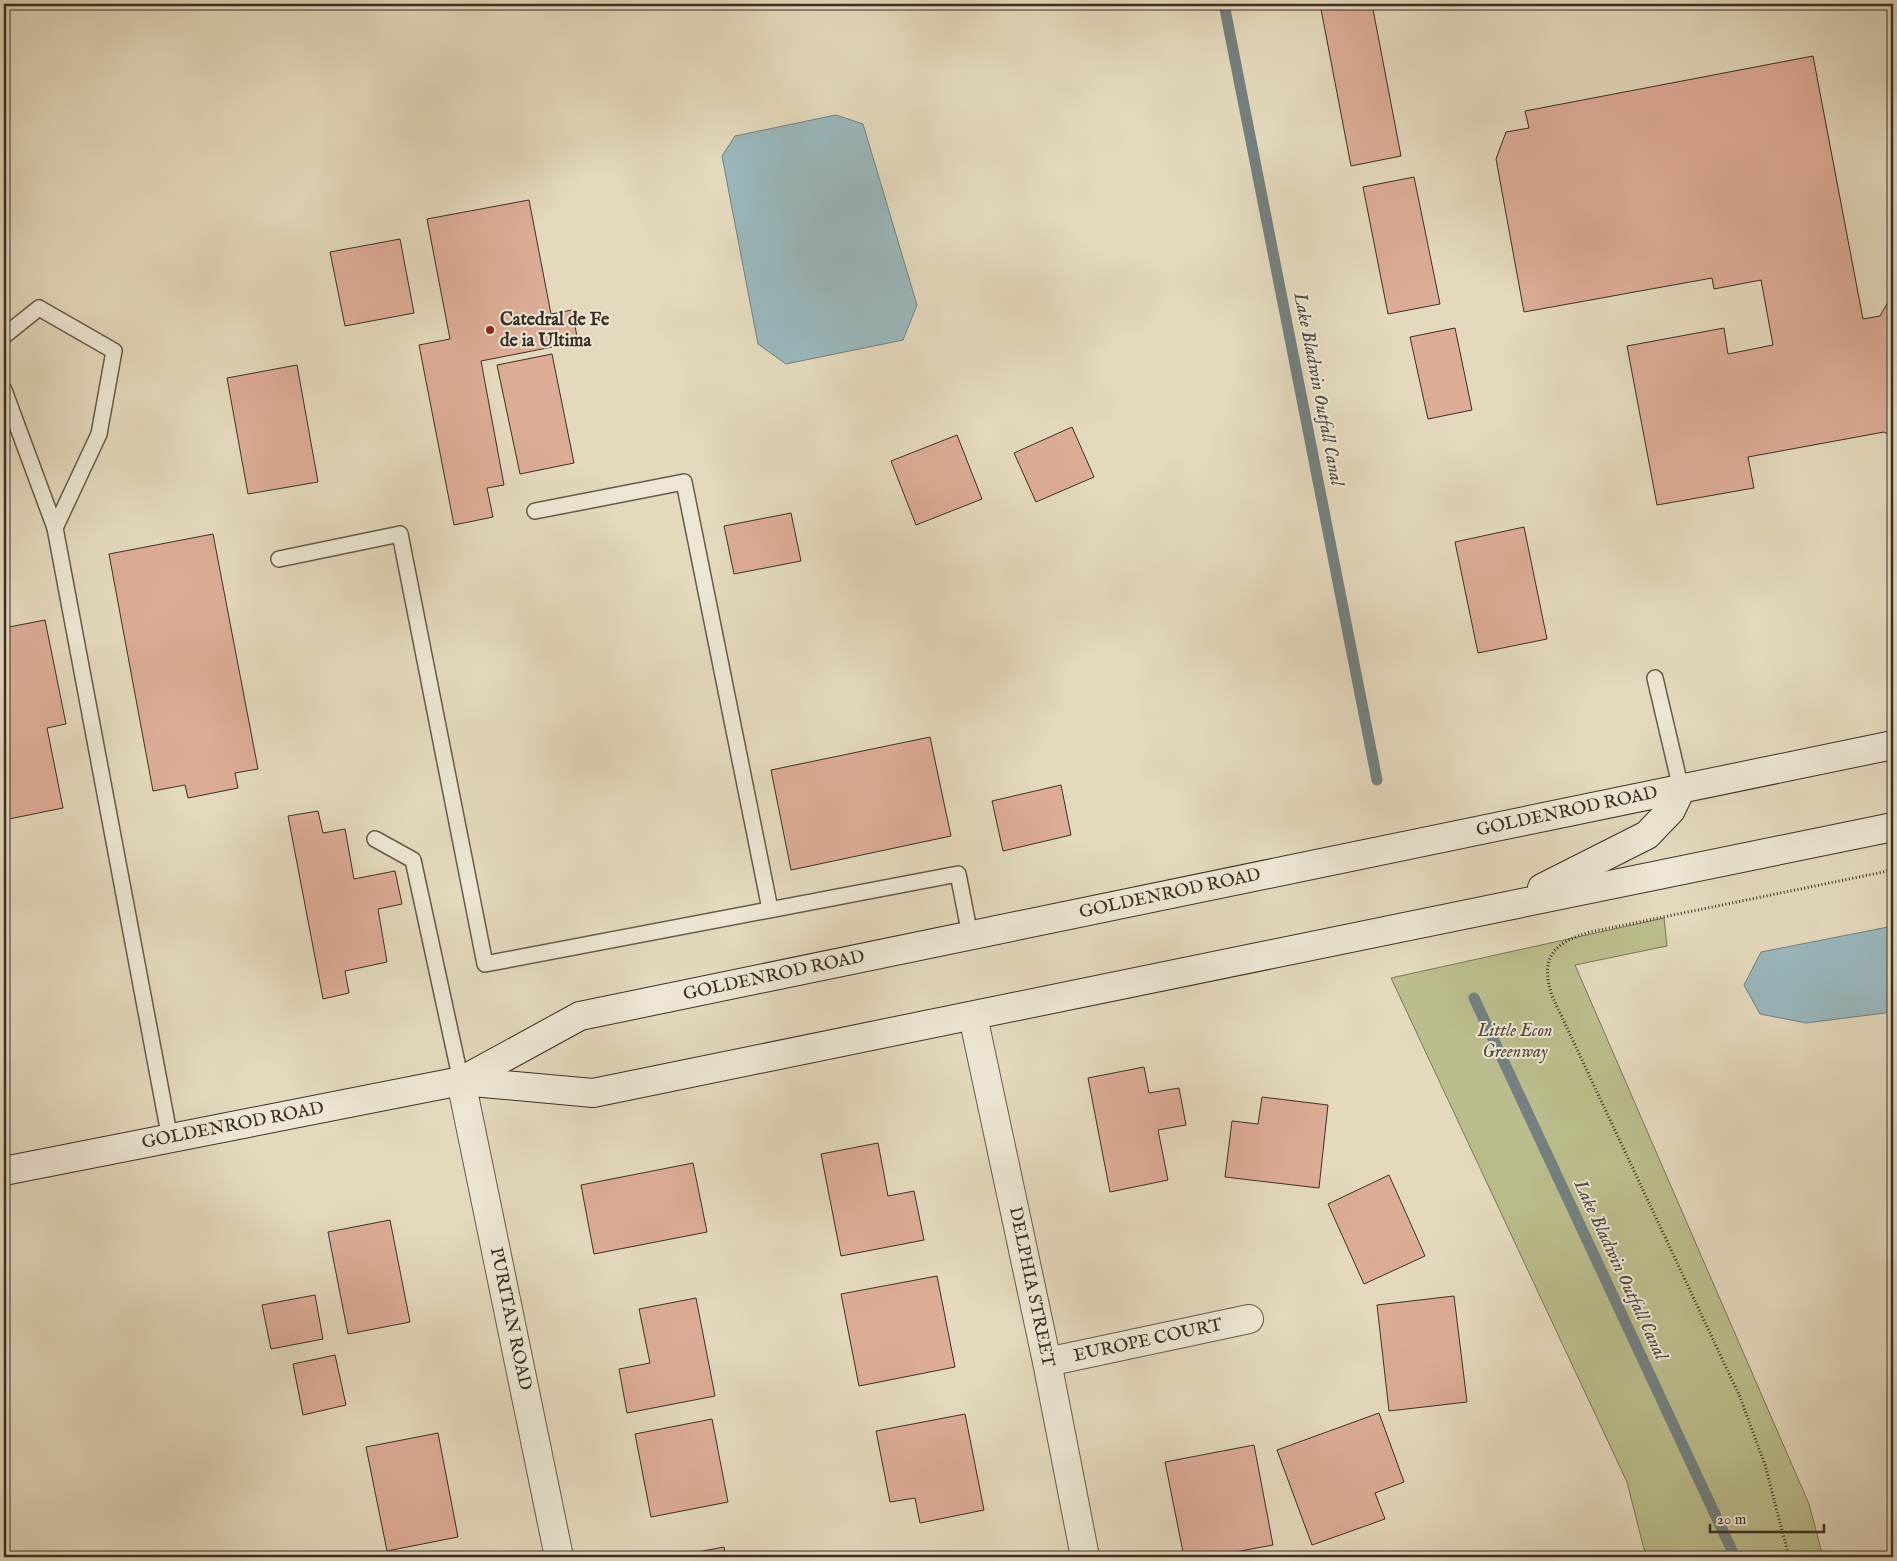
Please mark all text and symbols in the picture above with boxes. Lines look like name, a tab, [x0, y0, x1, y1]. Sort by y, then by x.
water label: Lake Bladwin Outfall Canal	[1287, 289, 1349, 489]
place label: Catedral de Fe de ia Ultima	[500, 309, 610, 353]
marker: Catedral de Fe de ia Ultima	[484, 324, 496, 336]
street label: GOLDENROD ROAD	[1474, 782, 1660, 842]
street label: GOLDENROD ROAD	[1077, 864, 1263, 924]
street label: GOLDENROD ROAD	[681, 946, 867, 1006]
park label: Little Econ Greenway	[1477, 1020, 1552, 1064]
street label: GOLDENROD ROAD	[140, 1097, 326, 1155]
water label: Lake Bladwin Outfall Canal	[1567, 1175, 1673, 1365]
street label: DELPHIA STREET	[1003, 1205, 1059, 1369]
street label: PURITAN ROAD	[484, 1245, 536, 1393]
street label: EUROPE COURT	[1071, 1314, 1225, 1368]
scale bar	[1710, 1501, 1823, 1533]
text: 20 m	[1717, 1510, 1747, 1529]

